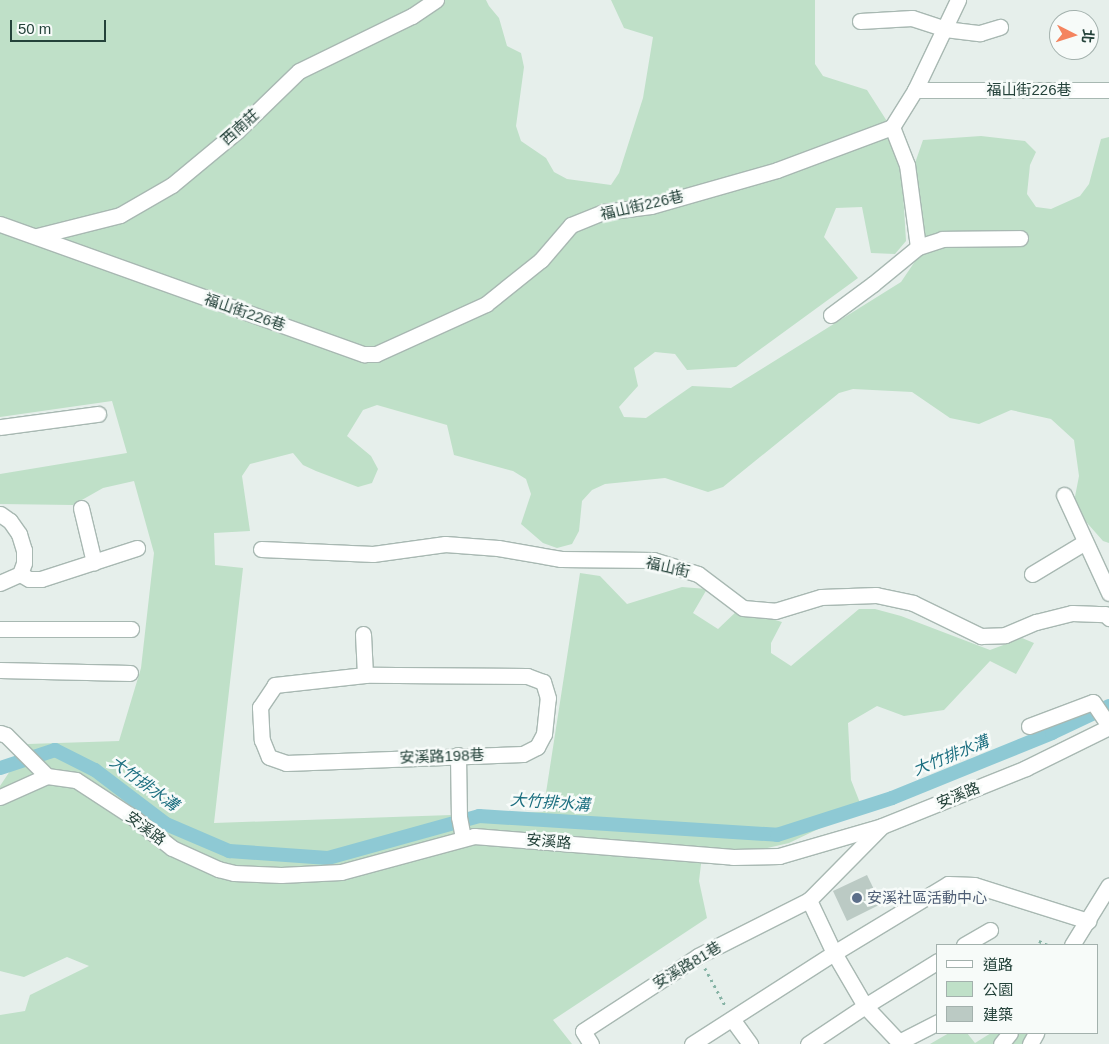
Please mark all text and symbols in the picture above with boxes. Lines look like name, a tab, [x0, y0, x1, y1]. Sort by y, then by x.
scale bar	[12, 10, 109, 42]
north arrow	[1049, 10, 1099, 60]
text: 50 m	[18, 20, 51, 37]
text: 北	[1079, 29, 1097, 44]
street label: 福山街226巷	[986, 81, 1072, 99]
street label: 西南莊	[217, 105, 263, 149]
street label: 福山街226巷	[599, 187, 685, 223]
street label: 福山街226巷	[202, 290, 288, 334]
street label: 福山街	[644, 553, 692, 581]
water label: 大竹排水溝	[910, 732, 992, 780]
street label: 安溪路198巷	[399, 746, 485, 766]
water label: 大竹排水溝	[106, 753, 182, 815]
street label: 安溪路	[934, 778, 982, 812]
water label: 大竹排水溝	[509, 791, 591, 815]
street label: 安溪路	[123, 807, 169, 849]
street label: 安溪路	[526, 830, 572, 852]
place label: 安溪社區活動中心	[867, 889, 987, 907]
marker: 安溪社區活動中心	[851, 892, 863, 904]
street label: 安溪路81巷	[649, 938, 725, 992]
legend	[936, 944, 1099, 1034]
text: 道路	[983, 956, 1013, 973]
text: 公園	[983, 981, 1013, 998]
text: 建築	[983, 1006, 1013, 1023]

